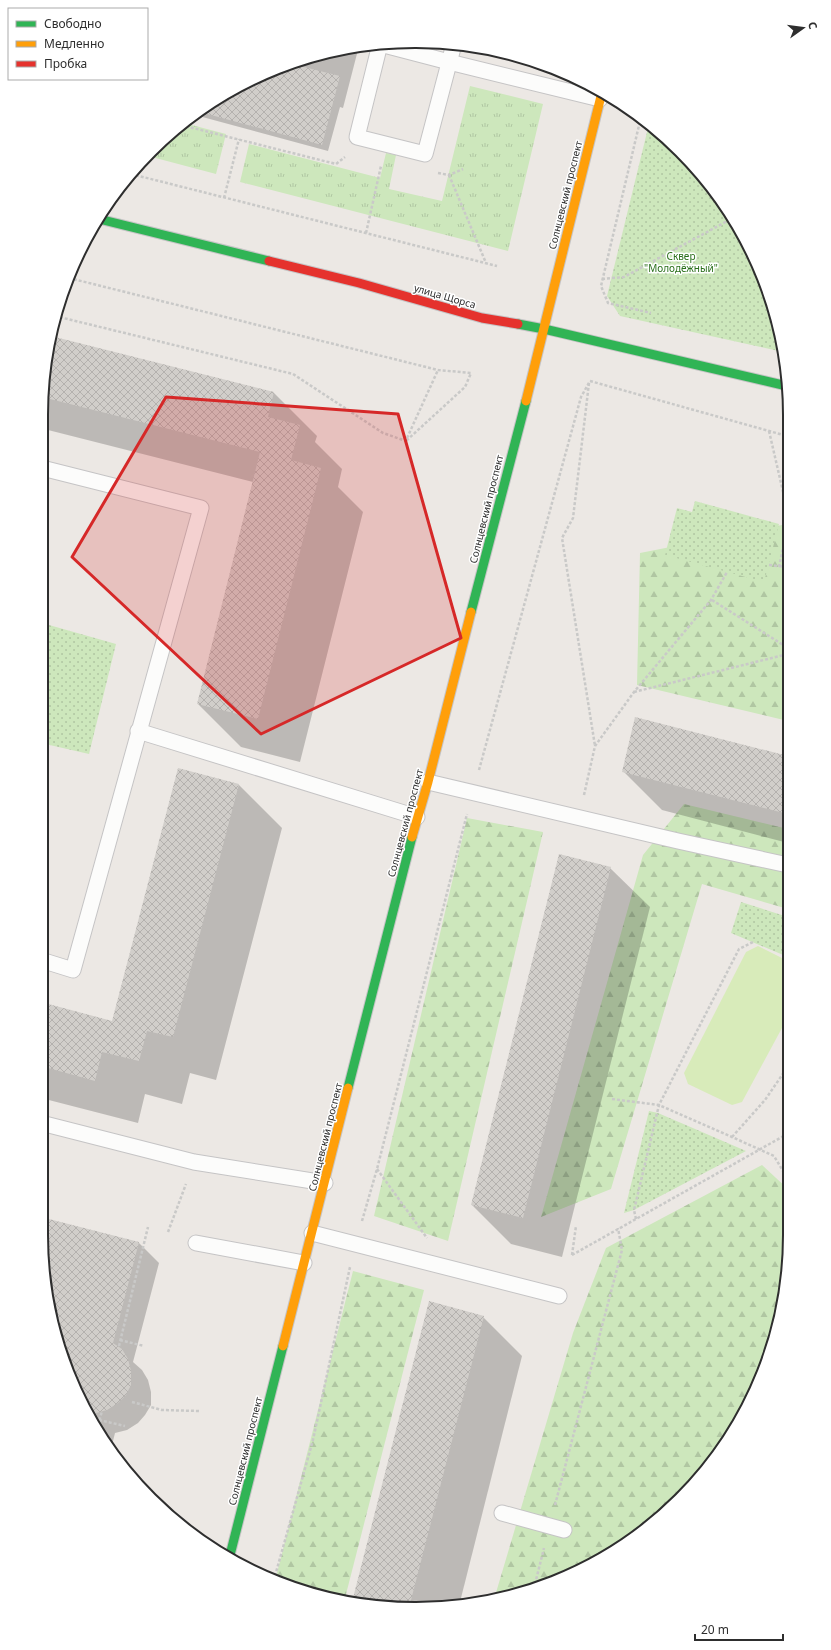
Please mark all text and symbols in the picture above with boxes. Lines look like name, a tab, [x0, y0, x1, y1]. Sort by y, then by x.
legend	[8, 8, 148, 80]
north arrow	[783, 8, 823, 48]
text: Свободно	[44, 15, 102, 32]
text: С	[805, 20, 821, 31]
text: Медленно	[44, 35, 104, 52]
text: Пробка	[44, 55, 87, 72]
street label: Солнцевский проспект	[545, 139, 585, 251]
park label: Сквер "Молодёжный"	[644, 249, 718, 275]
street label: улица Щорса	[412, 280, 478, 312]
street label: Солнцевский проспект	[466, 453, 506, 565]
street label: Солнцевский проспект	[384, 767, 426, 879]
street label: Солнцевский проспект	[305, 1081, 345, 1193]
street label: Солнцевский проспект	[225, 1395, 265, 1507]
scale bar	[695, 1616, 783, 1642]
text: 20 m	[701, 1621, 729, 1638]

